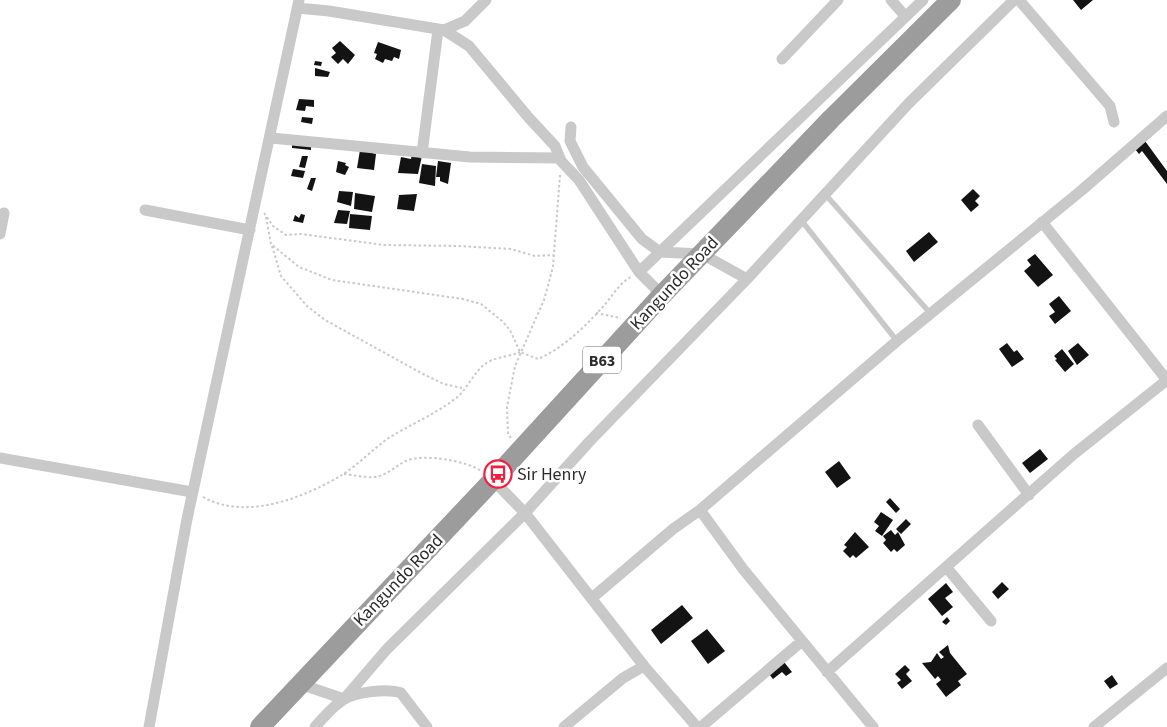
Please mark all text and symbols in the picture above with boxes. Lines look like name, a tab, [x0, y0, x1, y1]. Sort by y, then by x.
street label: Kangundo Road	[624, 231, 724, 336]
road number: B63	[583, 346, 621, 374]
bus stop icon: Sir Henry	[483, 459, 513, 489]
place label: Sir Henry	[517, 462, 587, 487]
street label: Kangundo Road	[348, 528, 449, 632]

